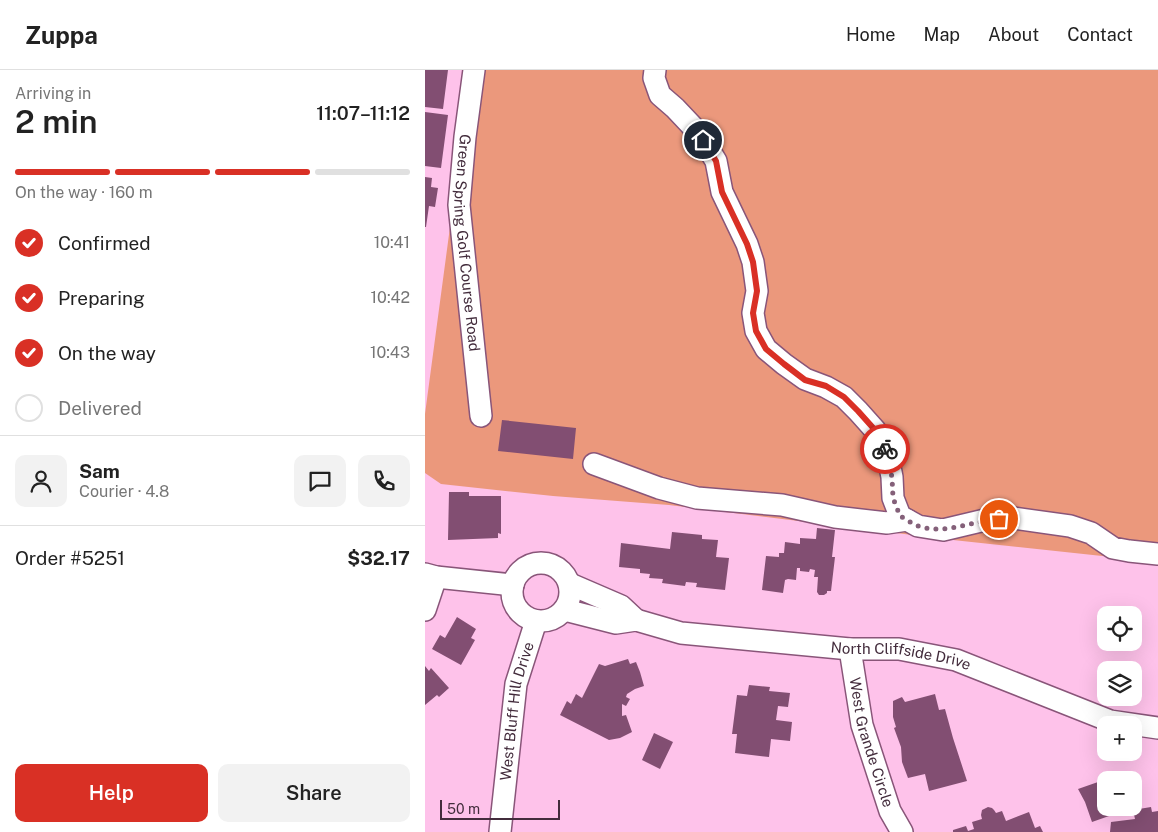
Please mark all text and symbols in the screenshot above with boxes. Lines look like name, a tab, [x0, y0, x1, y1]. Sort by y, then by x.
text: Zuppa	[25, 21, 98, 49]
text: Home	[846, 24, 896, 45]
text: Map	[924, 24, 960, 45]
text: About	[988, 24, 1039, 45]
text: Contact	[1067, 24, 1133, 45]
text: Arriving in	[15, 84, 91, 103]
text: 11:07–11:12	[316, 102, 410, 124]
text: 2 min	[15, 103, 98, 140]
pin	[682, 119, 724, 161]
icon: home	[689, 126, 717, 154]
street label: Green Spring Golf Course Road	[451, 134, 483, 352]
text: On the way · 160 m	[15, 183, 153, 202]
icon: check	[15, 229, 43, 257]
text: Confirmed	[58, 232, 151, 254]
text: 10:41	[374, 233, 410, 252]
icon: check	[15, 284, 43, 312]
text: Preparing	[58, 287, 145, 309]
text: 10:42	[371, 288, 410, 307]
icon: check	[15, 339, 43, 367]
text: On the way	[58, 342, 156, 364]
text: 10:43	[370, 343, 410, 362]
text: Delivered	[58, 397, 142, 419]
courier	[860, 424, 910, 474]
icon: bike	[871, 435, 899, 463]
button: person	[15, 455, 67, 507]
button: chat	[294, 455, 346, 507]
button: phone	[358, 455, 410, 507]
text: Sam	[79, 460, 120, 482]
text: Courier · 4.8	[79, 482, 169, 501]
pin	[978, 498, 1020, 540]
icon: bag	[985, 505, 1013, 533]
text: Order #5251	[15, 547, 125, 569]
text: $32.17	[347, 547, 410, 569]
map controls	[1097, 606, 1142, 816]
button: locate	[1097, 606, 1142, 651]
street label: North Cliffside Drive	[830, 638, 974, 673]
street label: West Bluff Hill Drive	[497, 640, 537, 782]
button: layers	[1097, 661, 1142, 706]
street label: West Grande Circle	[847, 676, 897, 809]
button: +	[1097, 716, 1142, 761]
button: Help	[15, 764, 208, 822]
button: Share	[218, 764, 410, 822]
button: −	[1097, 771, 1142, 816]
scale bar	[440, 797, 560, 820]
text: 50 m	[447, 801, 480, 817]

